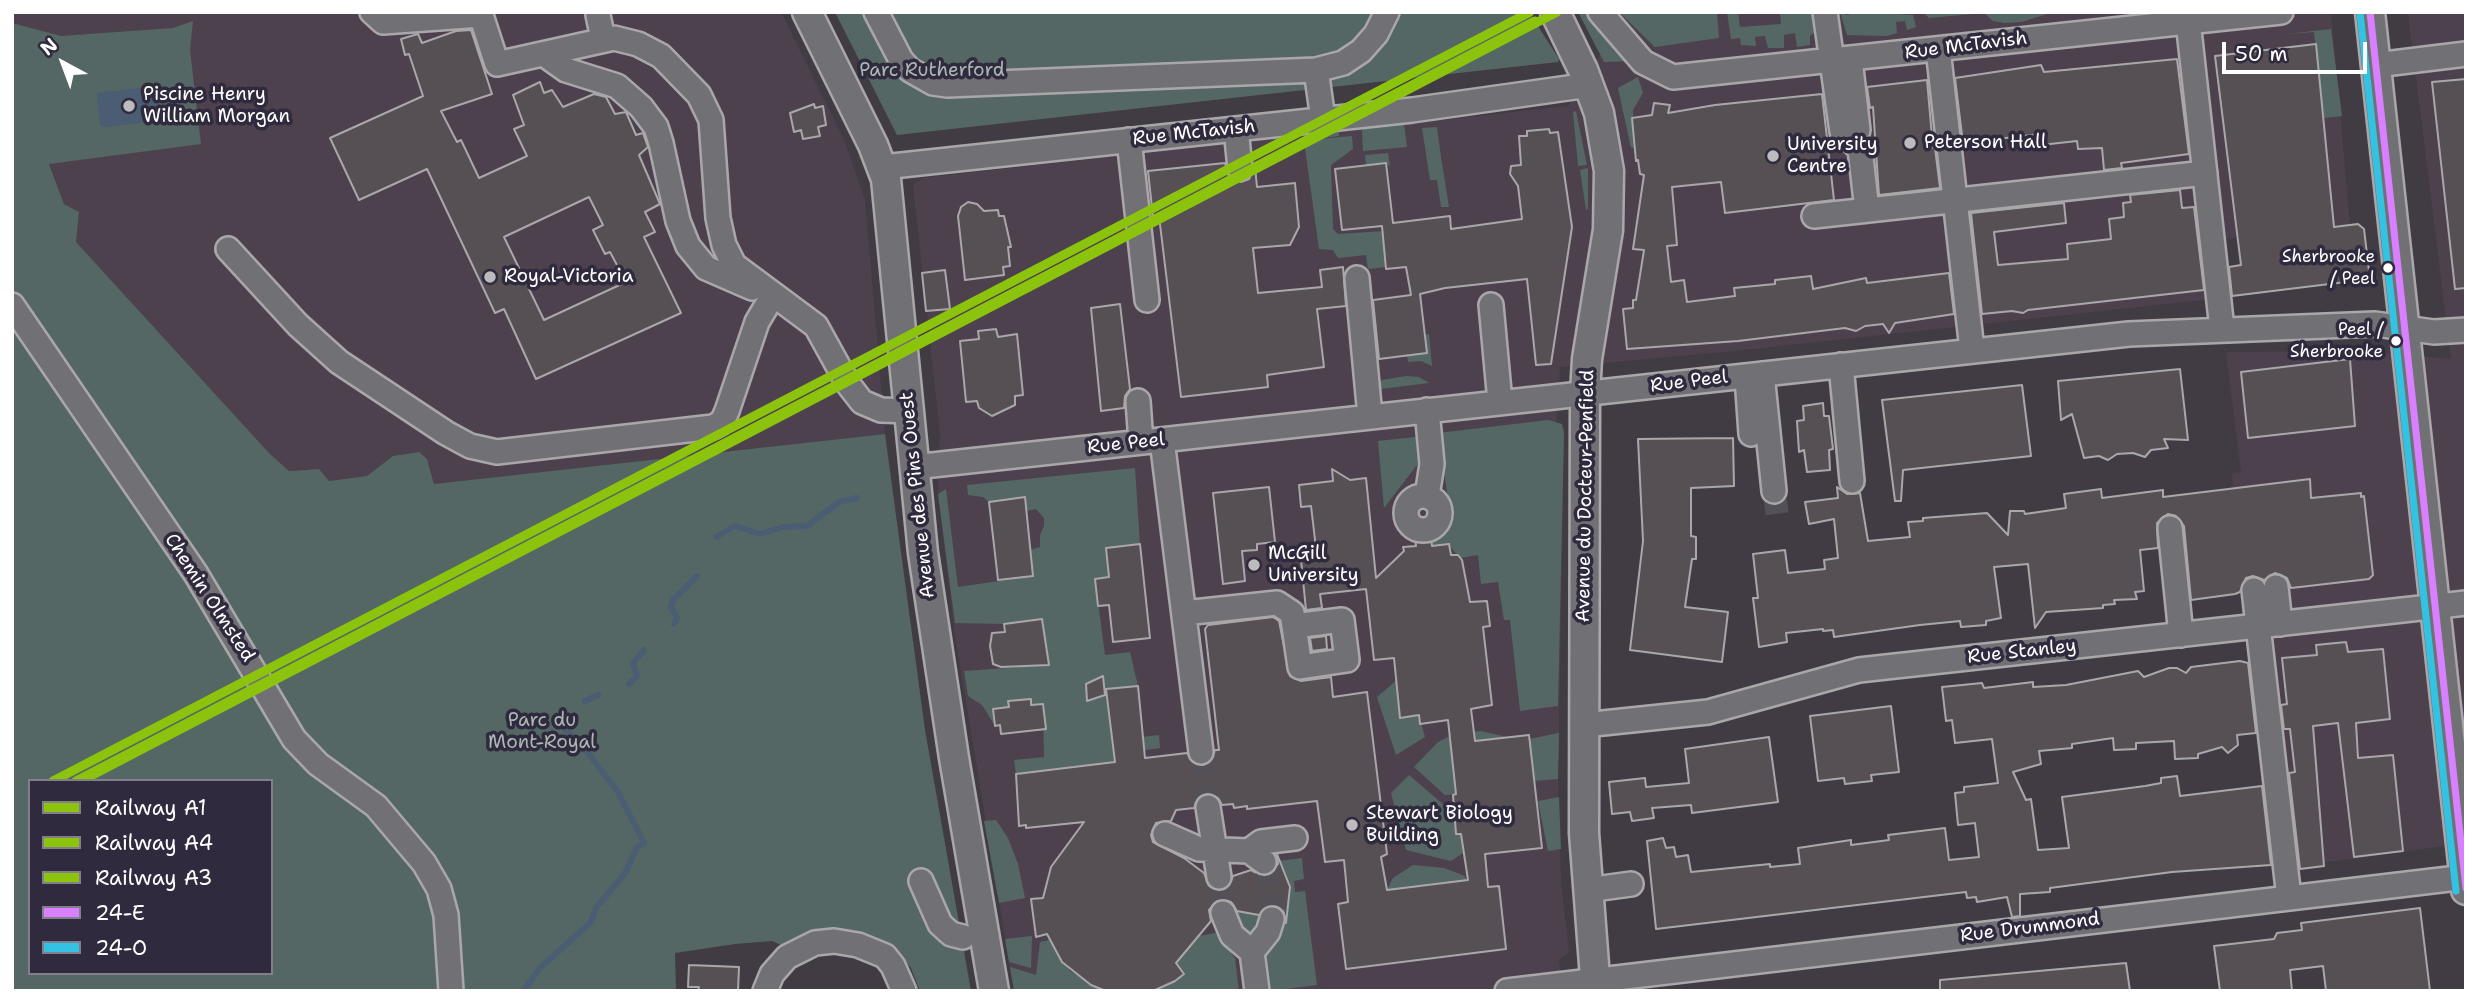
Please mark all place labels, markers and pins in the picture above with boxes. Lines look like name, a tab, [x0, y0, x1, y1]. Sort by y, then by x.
place label: Piscine Henry William Morgan	[143, 84, 290, 128]
marker: Piscine Henry William Morgan	[121, 98, 137, 114]
place label: Peterson Hall	[1924, 132, 2047, 154]
place label: University Centre	[1787, 134, 1878, 178]
marker: Peterson Hall	[1902, 135, 1918, 151]
marker: University Centre	[1765, 148, 1781, 164]
place label: Sherbrooke / Peel	[2282, 248, 2375, 288]
marker: Sherbrooke / Peel	[2381, 261, 2395, 275]
place label: Royal-Victoria	[504, 266, 633, 288]
marker: Royal-Victoria	[482, 269, 498, 285]
place label: Peel / Sherbrooke	[2290, 321, 2383, 361]
marker: Peel / Sherbrooke	[2389, 334, 2403, 348]
place label: McGill University	[1268, 543, 1359, 587]
marker: McGill University	[1246, 557, 1262, 573]
place label: Stewart Biology Building	[1366, 803, 1513, 847]
marker: Stewart Biology Building	[1344, 817, 1360, 833]

